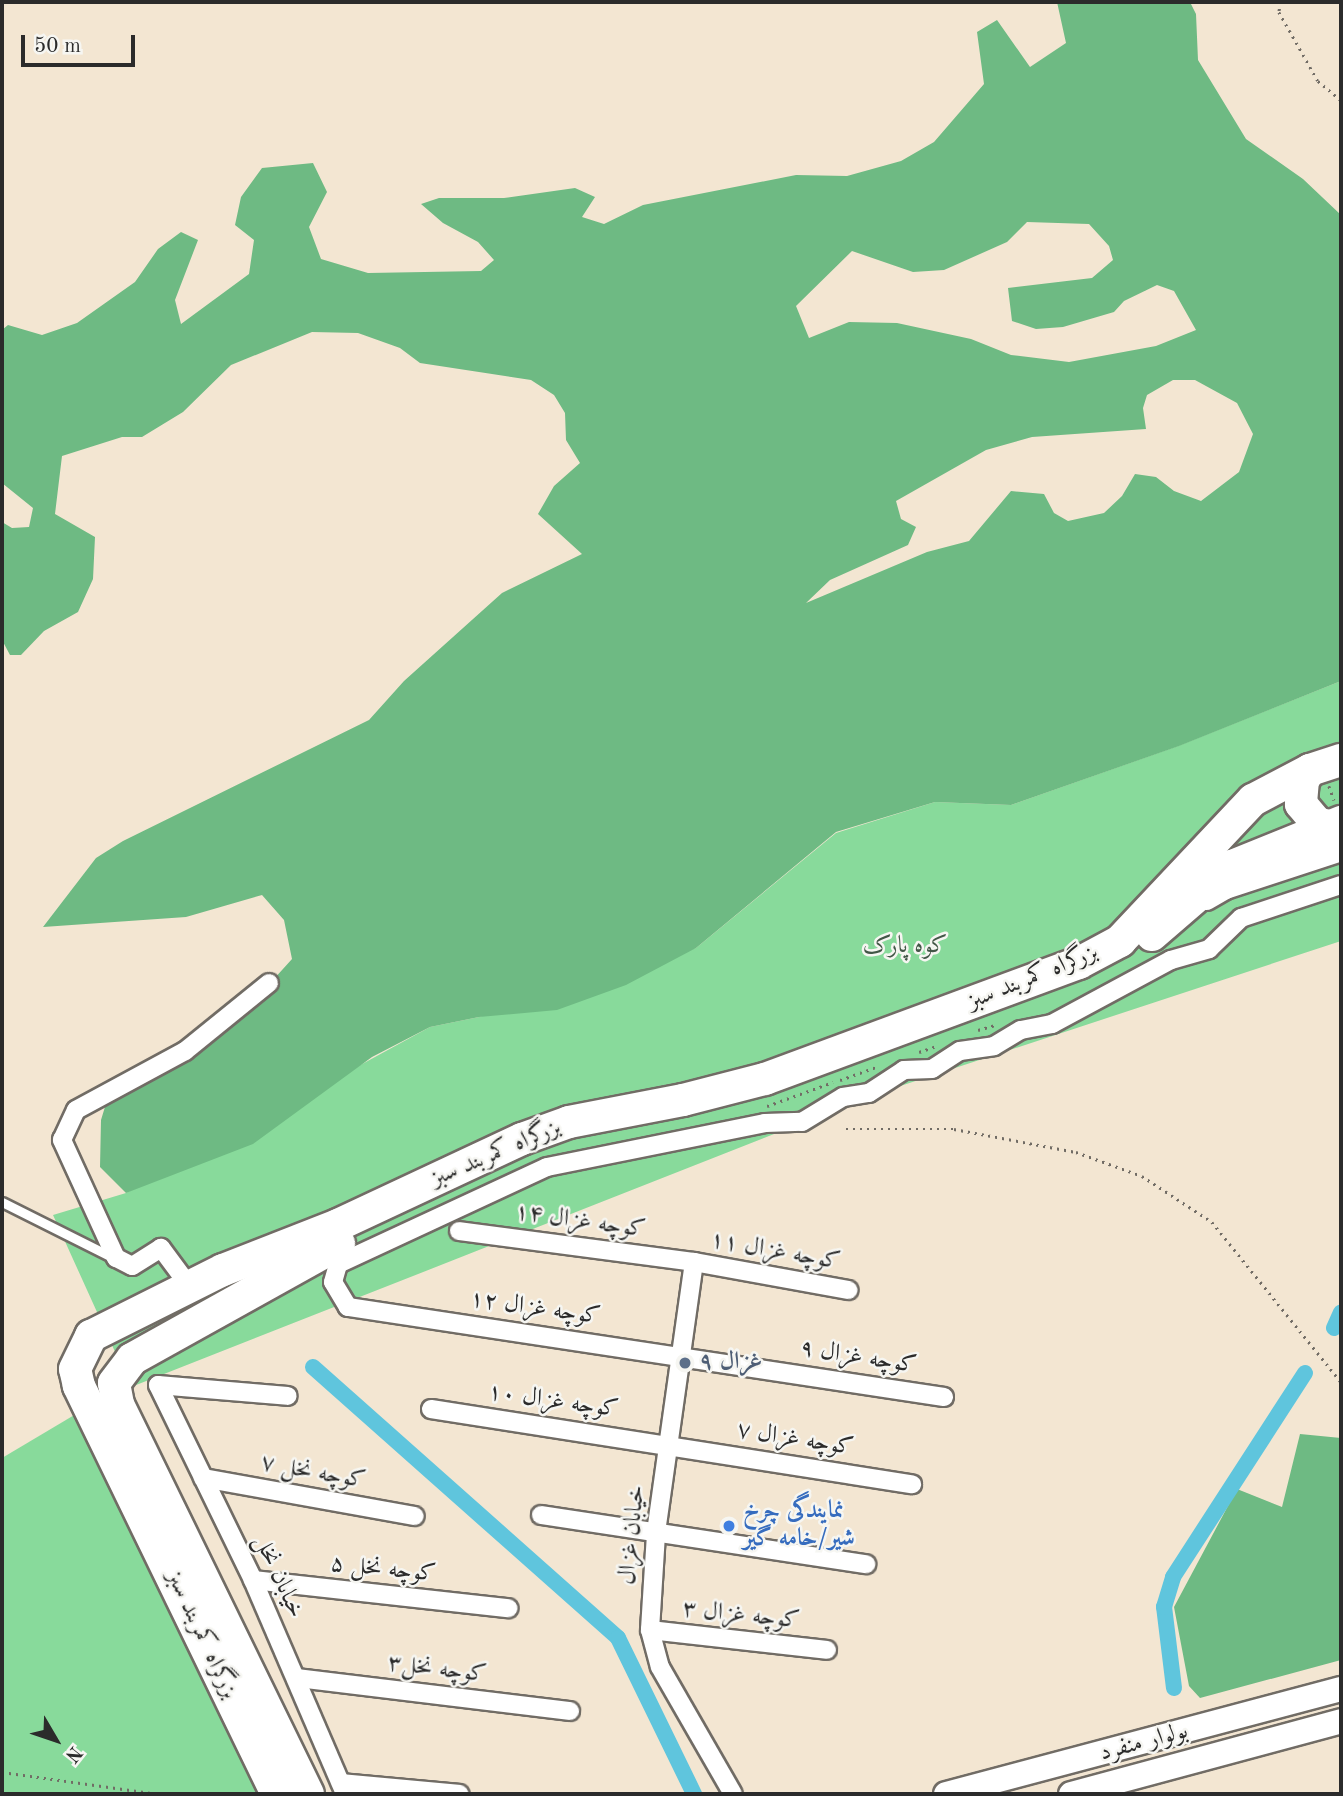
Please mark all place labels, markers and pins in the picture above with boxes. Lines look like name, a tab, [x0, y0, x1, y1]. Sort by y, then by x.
place label: غزال ۹	[699, 1349, 762, 1377]
marker: غزال ۹	[677, 1355, 693, 1371]
place label: نمایندگی چرخ شیر/خامه گیر	[743, 1498, 855, 1554]
marker: نمایندگی چرخ شیر/خامه گیر	[721, 1518, 737, 1534]

